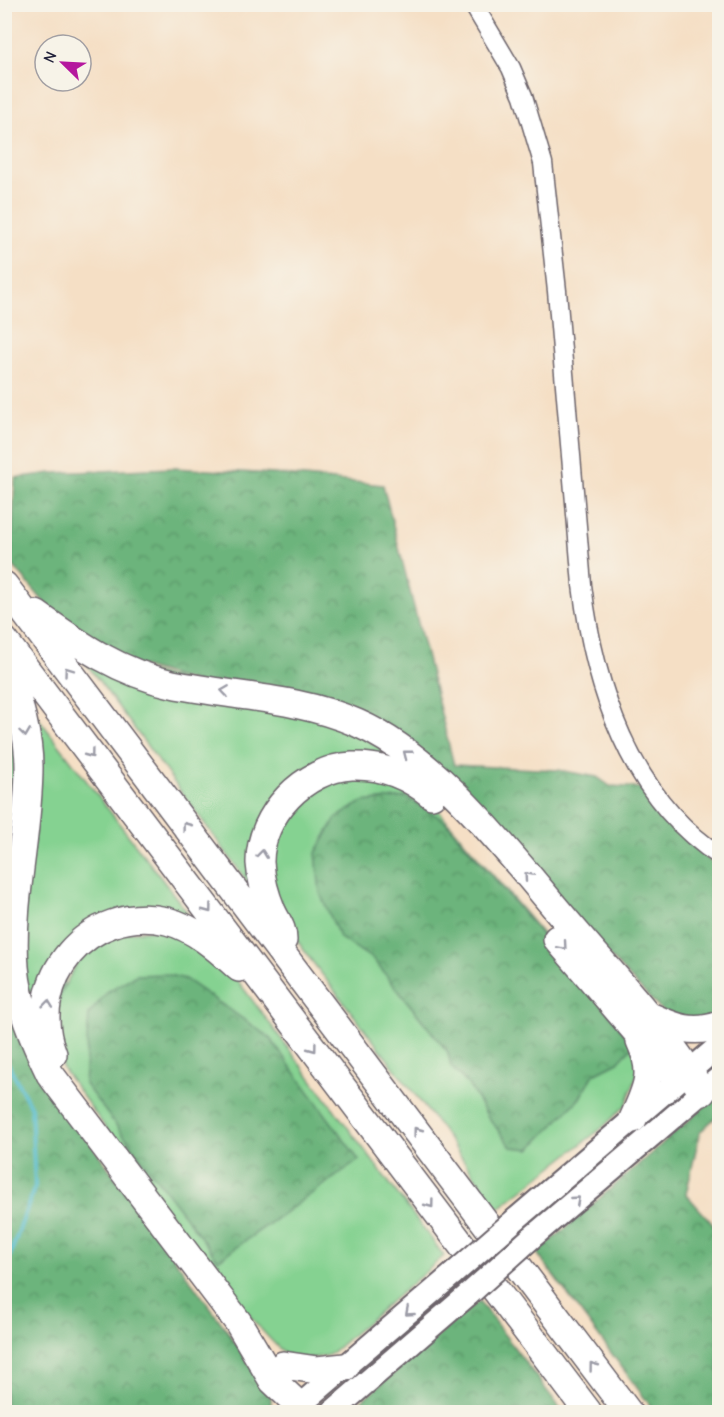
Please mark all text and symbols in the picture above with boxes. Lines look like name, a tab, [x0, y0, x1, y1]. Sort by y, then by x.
north arrow	[33, 33, 93, 93]
text: N	[40, 49, 61, 66]
one-way arrow	[64, 666, 75, 677]
one-way arrow	[220, 686, 229, 698]
one-way arrow	[18, 728, 31, 738]
one-way arrow	[83, 747, 94, 758]
one-way arrow	[402, 751, 413, 762]
one-way arrow	[182, 822, 193, 833]
one-way arrow	[255, 849, 268, 859]
one-way arrow	[524, 872, 535, 883]
one-way arrow	[201, 903, 212, 914]
one-way arrow	[556, 939, 567, 950]
one-way arrow	[41, 999, 53, 1008]
one-way arrow	[306, 1041, 317, 1052]
one-way arrow	[413, 1127, 424, 1138]
one-way arrow	[569, 1196, 580, 1207]
one-way arrow	[423, 1197, 434, 1208]
one-way arrow	[405, 1305, 416, 1316]
one-way arrow	[589, 1361, 600, 1372]

